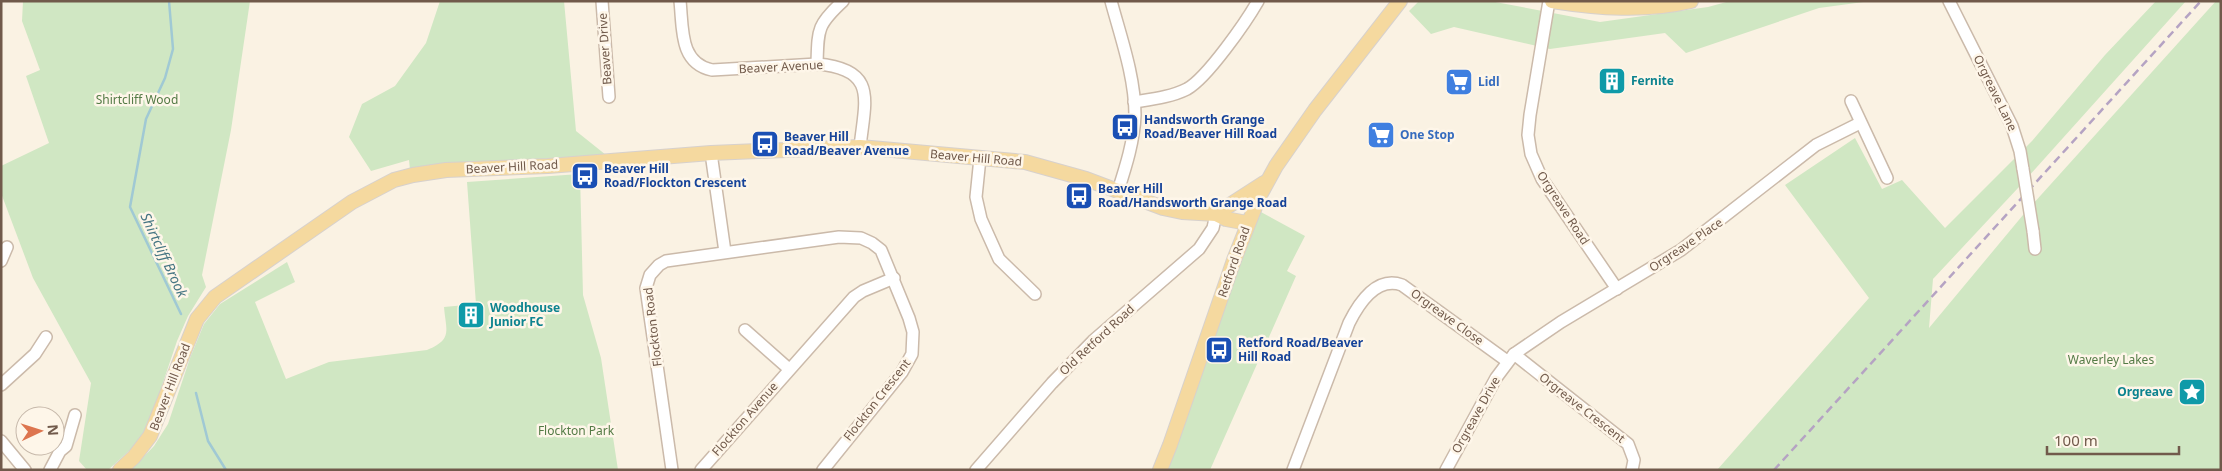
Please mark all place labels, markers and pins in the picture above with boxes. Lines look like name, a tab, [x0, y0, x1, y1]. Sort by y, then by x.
building icon: Fernite	[1597, 66, 1627, 96]
supermarket icon: Lidl	[1444, 67, 1474, 97]
place label: Fernite	[1631, 72, 1674, 89]
place label: Lidl	[1478, 73, 1499, 90]
place label: Handsworth Grange Road/Beaver Hill Road	[1144, 111, 1277, 142]
bus stop icon: Handsworth Grange Road/Beaver Hill Road	[1110, 112, 1140, 142]
supermarket icon: One Stop	[1366, 120, 1396, 150]
place label: One Stop	[1400, 126, 1455, 143]
place label: Beaver Hill Road/Beaver Avenue	[784, 128, 909, 159]
bus stop icon: Beaver Hill Road/Beaver Avenue	[750, 129, 780, 159]
place label: Beaver Hill Road/Flockton Crescent	[604, 160, 746, 191]
bus stop icon: Beaver Hill Road/Flockton Crescent	[570, 161, 600, 191]
place label: Beaver Hill Road/Handsworth Grange Road	[1098, 180, 1287, 211]
bus stop icon: Beaver Hill Road/Handsworth Grange Road	[1064, 181, 1094, 211]
place label: Woodhouse Junior FC	[489, 299, 560, 330]
building icon: Woodhouse Junior FC	[456, 300, 486, 330]
place label: Retford Road/Beaver Hill Road	[1238, 334, 1364, 365]
bus stop icon: Retford Road/Beaver Hill Road	[1204, 335, 1234, 365]
place icon: Orgreave	[2177, 377, 2207, 407]
place label: Orgreave	[2117, 383, 2173, 400]

